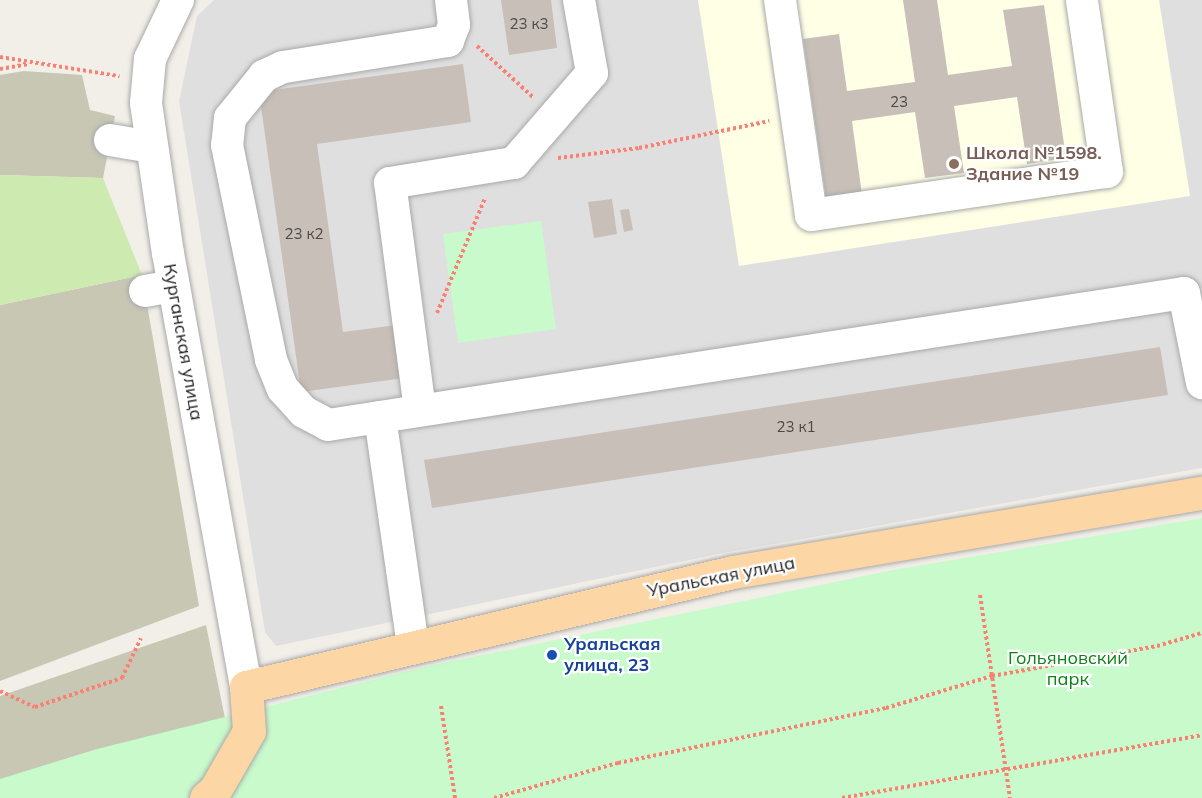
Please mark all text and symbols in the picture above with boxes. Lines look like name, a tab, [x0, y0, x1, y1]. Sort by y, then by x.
house number: 23 к3	[510, 15, 548, 33]
house number: 23	[890, 93, 908, 111]
place label: Школа №1598. Здание №19	[966, 143, 1102, 186]
marker: Школа №1598. Здание №19	[947, 157, 961, 171]
house number: 23 к2	[285, 225, 323, 243]
street label: Курганская улица	[159, 262, 207, 422]
house number: 23 к1	[777, 418, 815, 436]
street label: Уральская улица	[645, 552, 797, 602]
place label: Уральская улица, 23	[564, 634, 661, 676]
marker: Уральская улица, 23	[545, 648, 559, 662]
park label: Гольяновcкий парк	[1008, 648, 1128, 690]

